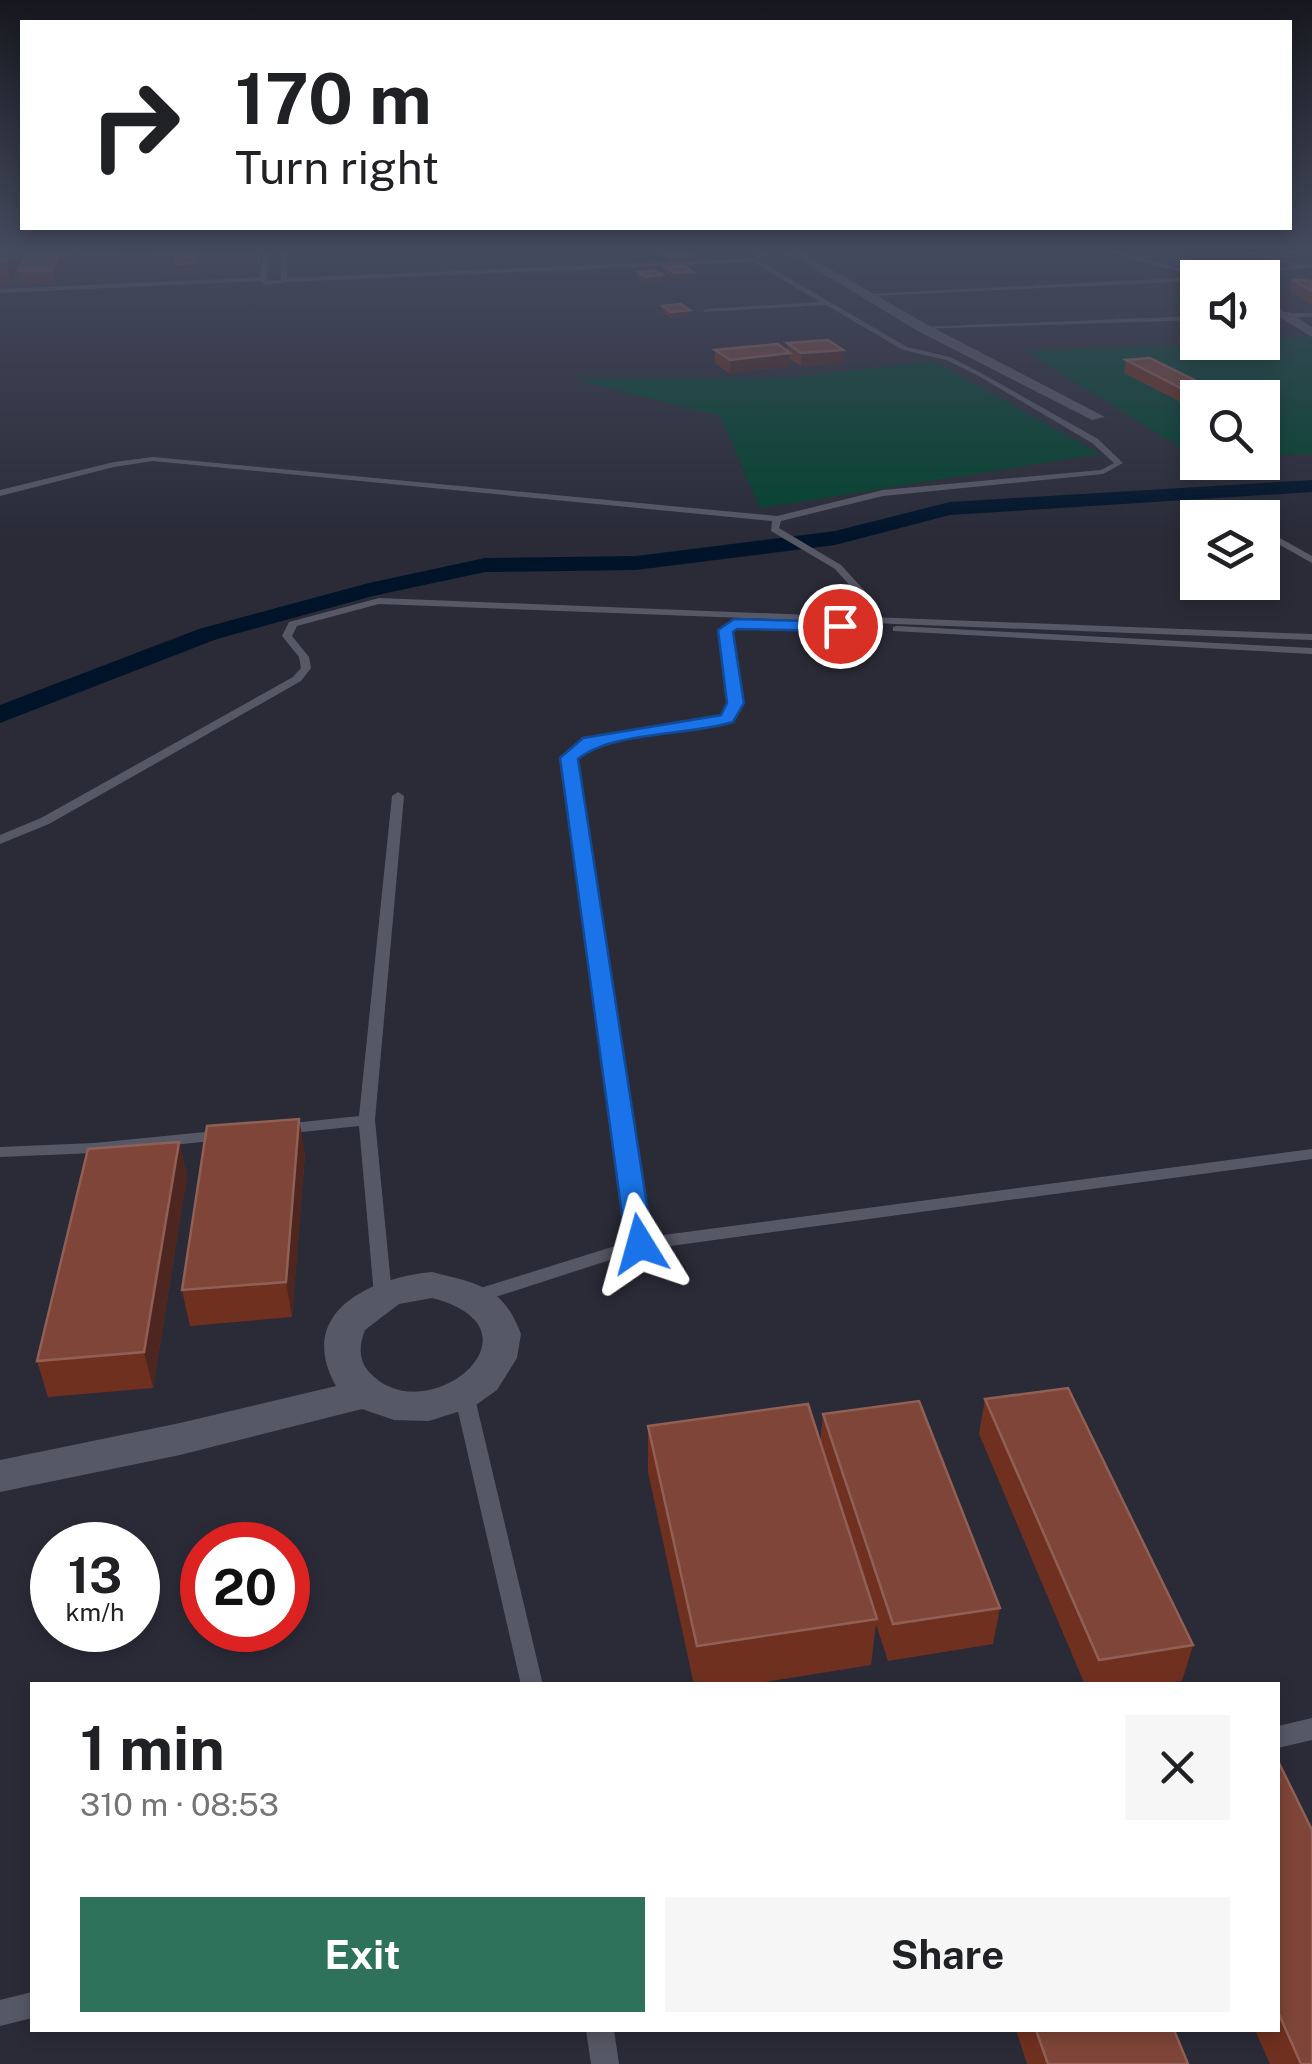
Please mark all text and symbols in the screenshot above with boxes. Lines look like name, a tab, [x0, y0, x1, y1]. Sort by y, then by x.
text: 170 m	[235, 57, 432, 140]
icon: right	[70, 60, 200, 190]
text: Turn right	[235, 141, 439, 194]
map controls	[1180, 260, 1280, 600]
button: sound	[1180, 260, 1280, 360]
button: search	[1180, 380, 1280, 480]
button: layers	[1180, 500, 1280, 600]
pin	[798, 584, 883, 669]
icon: arrive	[813, 599, 868, 654]
position arrow	[588, 1192, 692, 1296]
speed limit sign: 20	[180, 1522, 310, 1652]
text: 13	[68, 1545, 122, 1604]
text: km/h	[66, 1597, 124, 1627]
text: 1 min	[80, 1713, 225, 1784]
button: close	[1125, 1715, 1230, 1820]
text: 310 m · 08:53	[80, 1786, 279, 1823]
button: Exit	[80, 1897, 645, 2012]
button: Share	[665, 1897, 1230, 2012]

